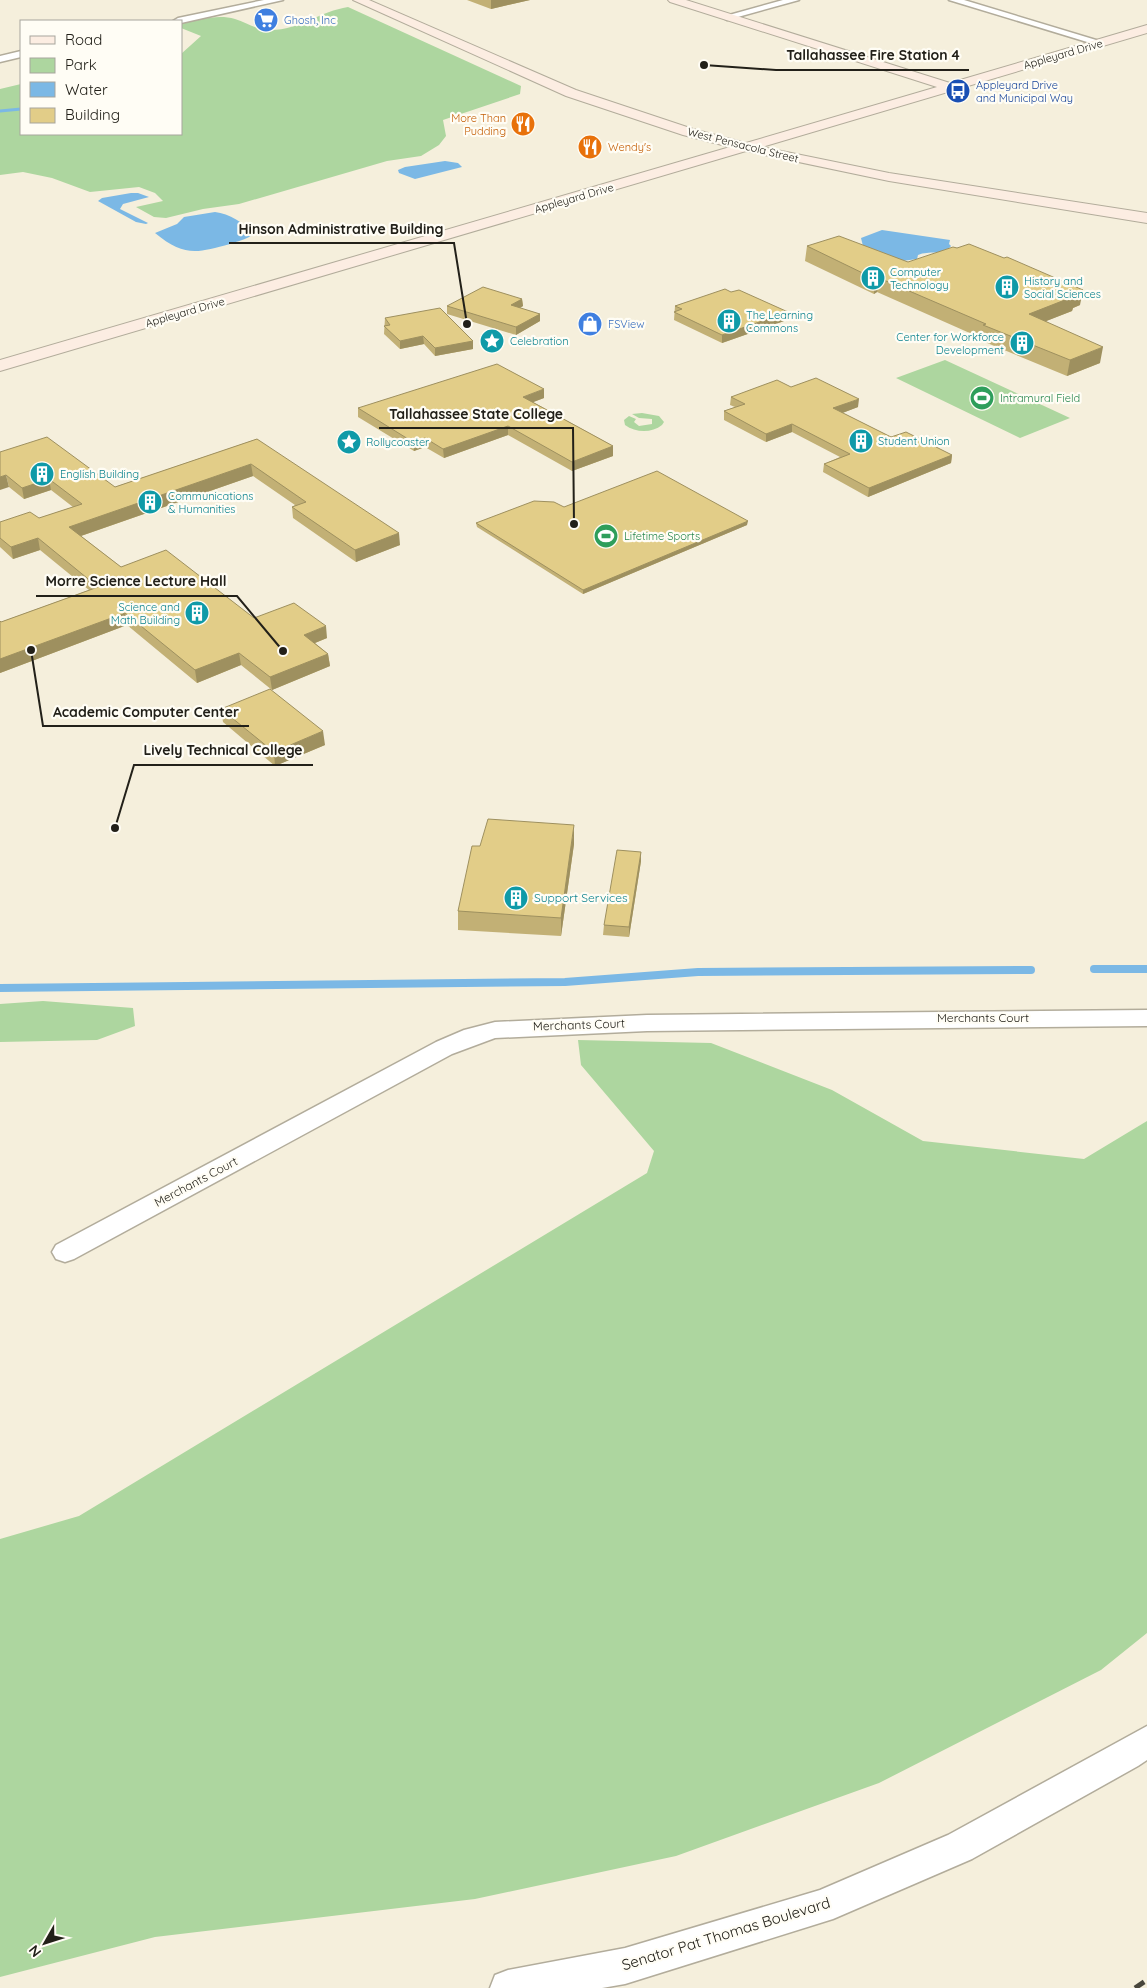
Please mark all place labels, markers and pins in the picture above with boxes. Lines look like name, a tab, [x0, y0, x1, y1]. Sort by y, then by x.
supermarket icon: Ghosh, Inc	[253, 7, 279, 33]
place label: Ghosh, Inc	[284, 13, 336, 27]
callout: Tallahassee Fire Station 4	[776, 41, 969, 70]
bus stop icon: Appleyard Drive and Municipal Way	[945, 78, 971, 104]
place label: Appleyard Drive and Municipal Way	[976, 78, 1073, 105]
place label: More Than Pudding	[451, 111, 506, 138]
restaurant icon: More Than Pudding	[510, 111, 536, 137]
restaurant icon: Wendy's	[577, 134, 603, 160]
place label: Wendy's	[608, 140, 651, 154]
callout: Hinson Administrative Building	[229, 214, 454, 243]
building icon: Computer Technology	[860, 265, 886, 291]
place label: Computer Technology	[890, 265, 949, 292]
building icon: History and Social Sciences	[994, 274, 1020, 300]
place label: History and Social Sciences	[1024, 274, 1101, 301]
building icon: The Learning Commons	[716, 308, 742, 334]
place label: The Learning Commons	[746, 308, 813, 335]
shop icon: FSView	[577, 311, 603, 337]
place label: FSView	[608, 317, 645, 331]
place icon: Celebration	[479, 328, 505, 354]
place label: Center for Workforce Development	[896, 330, 1004, 357]
building icon: Center for Workforce Development	[1009, 330, 1035, 356]
place label: Celebration	[510, 334, 569, 348]
sports icon: Intramural Field	[969, 385, 995, 411]
place label: Intramural Field	[1000, 391, 1080, 405]
callout: Tallahassee State College	[379, 399, 573, 428]
building icon: Student Union	[848, 428, 874, 454]
place icon: Rollycoaster	[336, 429, 362, 455]
place label: Student Union	[878, 434, 950, 448]
place label: Rollycoaster	[366, 435, 430, 449]
building icon: English Building	[29, 461, 55, 487]
place label: English Building	[60, 467, 139, 481]
building icon: Communications & Humanities	[137, 489, 163, 515]
place label: Communications & Humanities	[168, 489, 253, 516]
sports icon: Lifetime Sports	[593, 523, 619, 549]
place label: Lifetime Sports	[624, 529, 700, 543]
callout: Morre Science Lecture Hall	[36, 567, 237, 596]
place label: Science and Math Building	[111, 600, 180, 627]
building icon: Science and Math Building	[184, 600, 210, 626]
callout: Academic Computer Center	[43, 697, 249, 726]
callout: Lively Technical College	[134, 736, 313, 765]
building icon: Support Services	[503, 885, 529, 911]
place label: Support Services	[534, 890, 628, 905]

